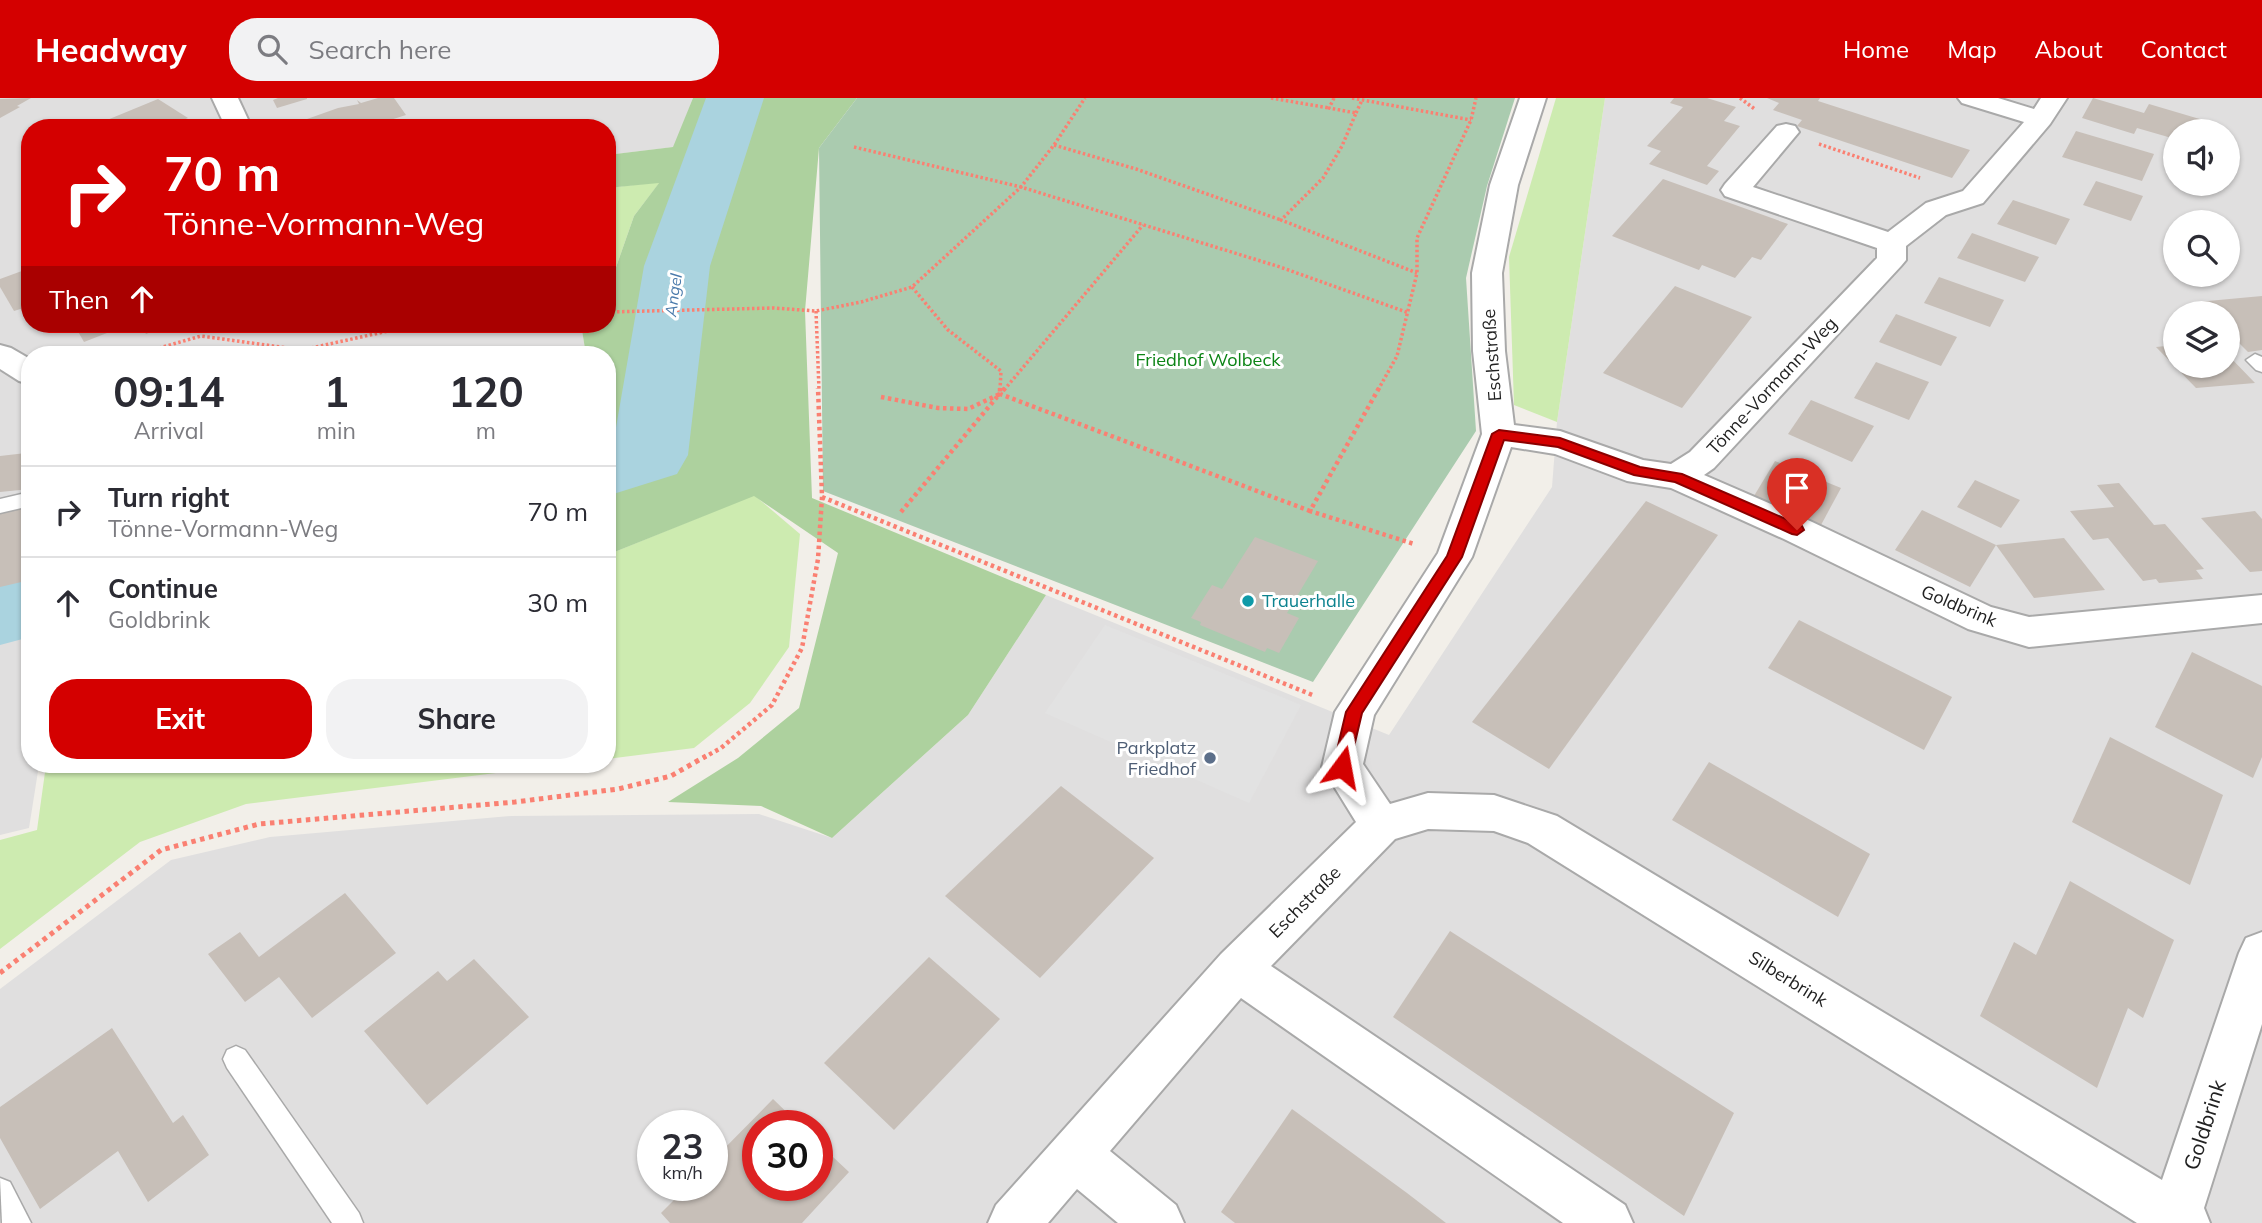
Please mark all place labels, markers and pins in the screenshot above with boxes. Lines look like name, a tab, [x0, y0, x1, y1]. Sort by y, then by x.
pin	[1767, 458, 1827, 530]
place label: Trauerhalle	[1262, 589, 1355, 612]
marker: Trauerhalle	[1240, 593, 1256, 609]
place label: Parkplatz Friedhof	[1117, 736, 1197, 780]
marker: Parkplatz Friedhof	[1202, 750, 1218, 766]

